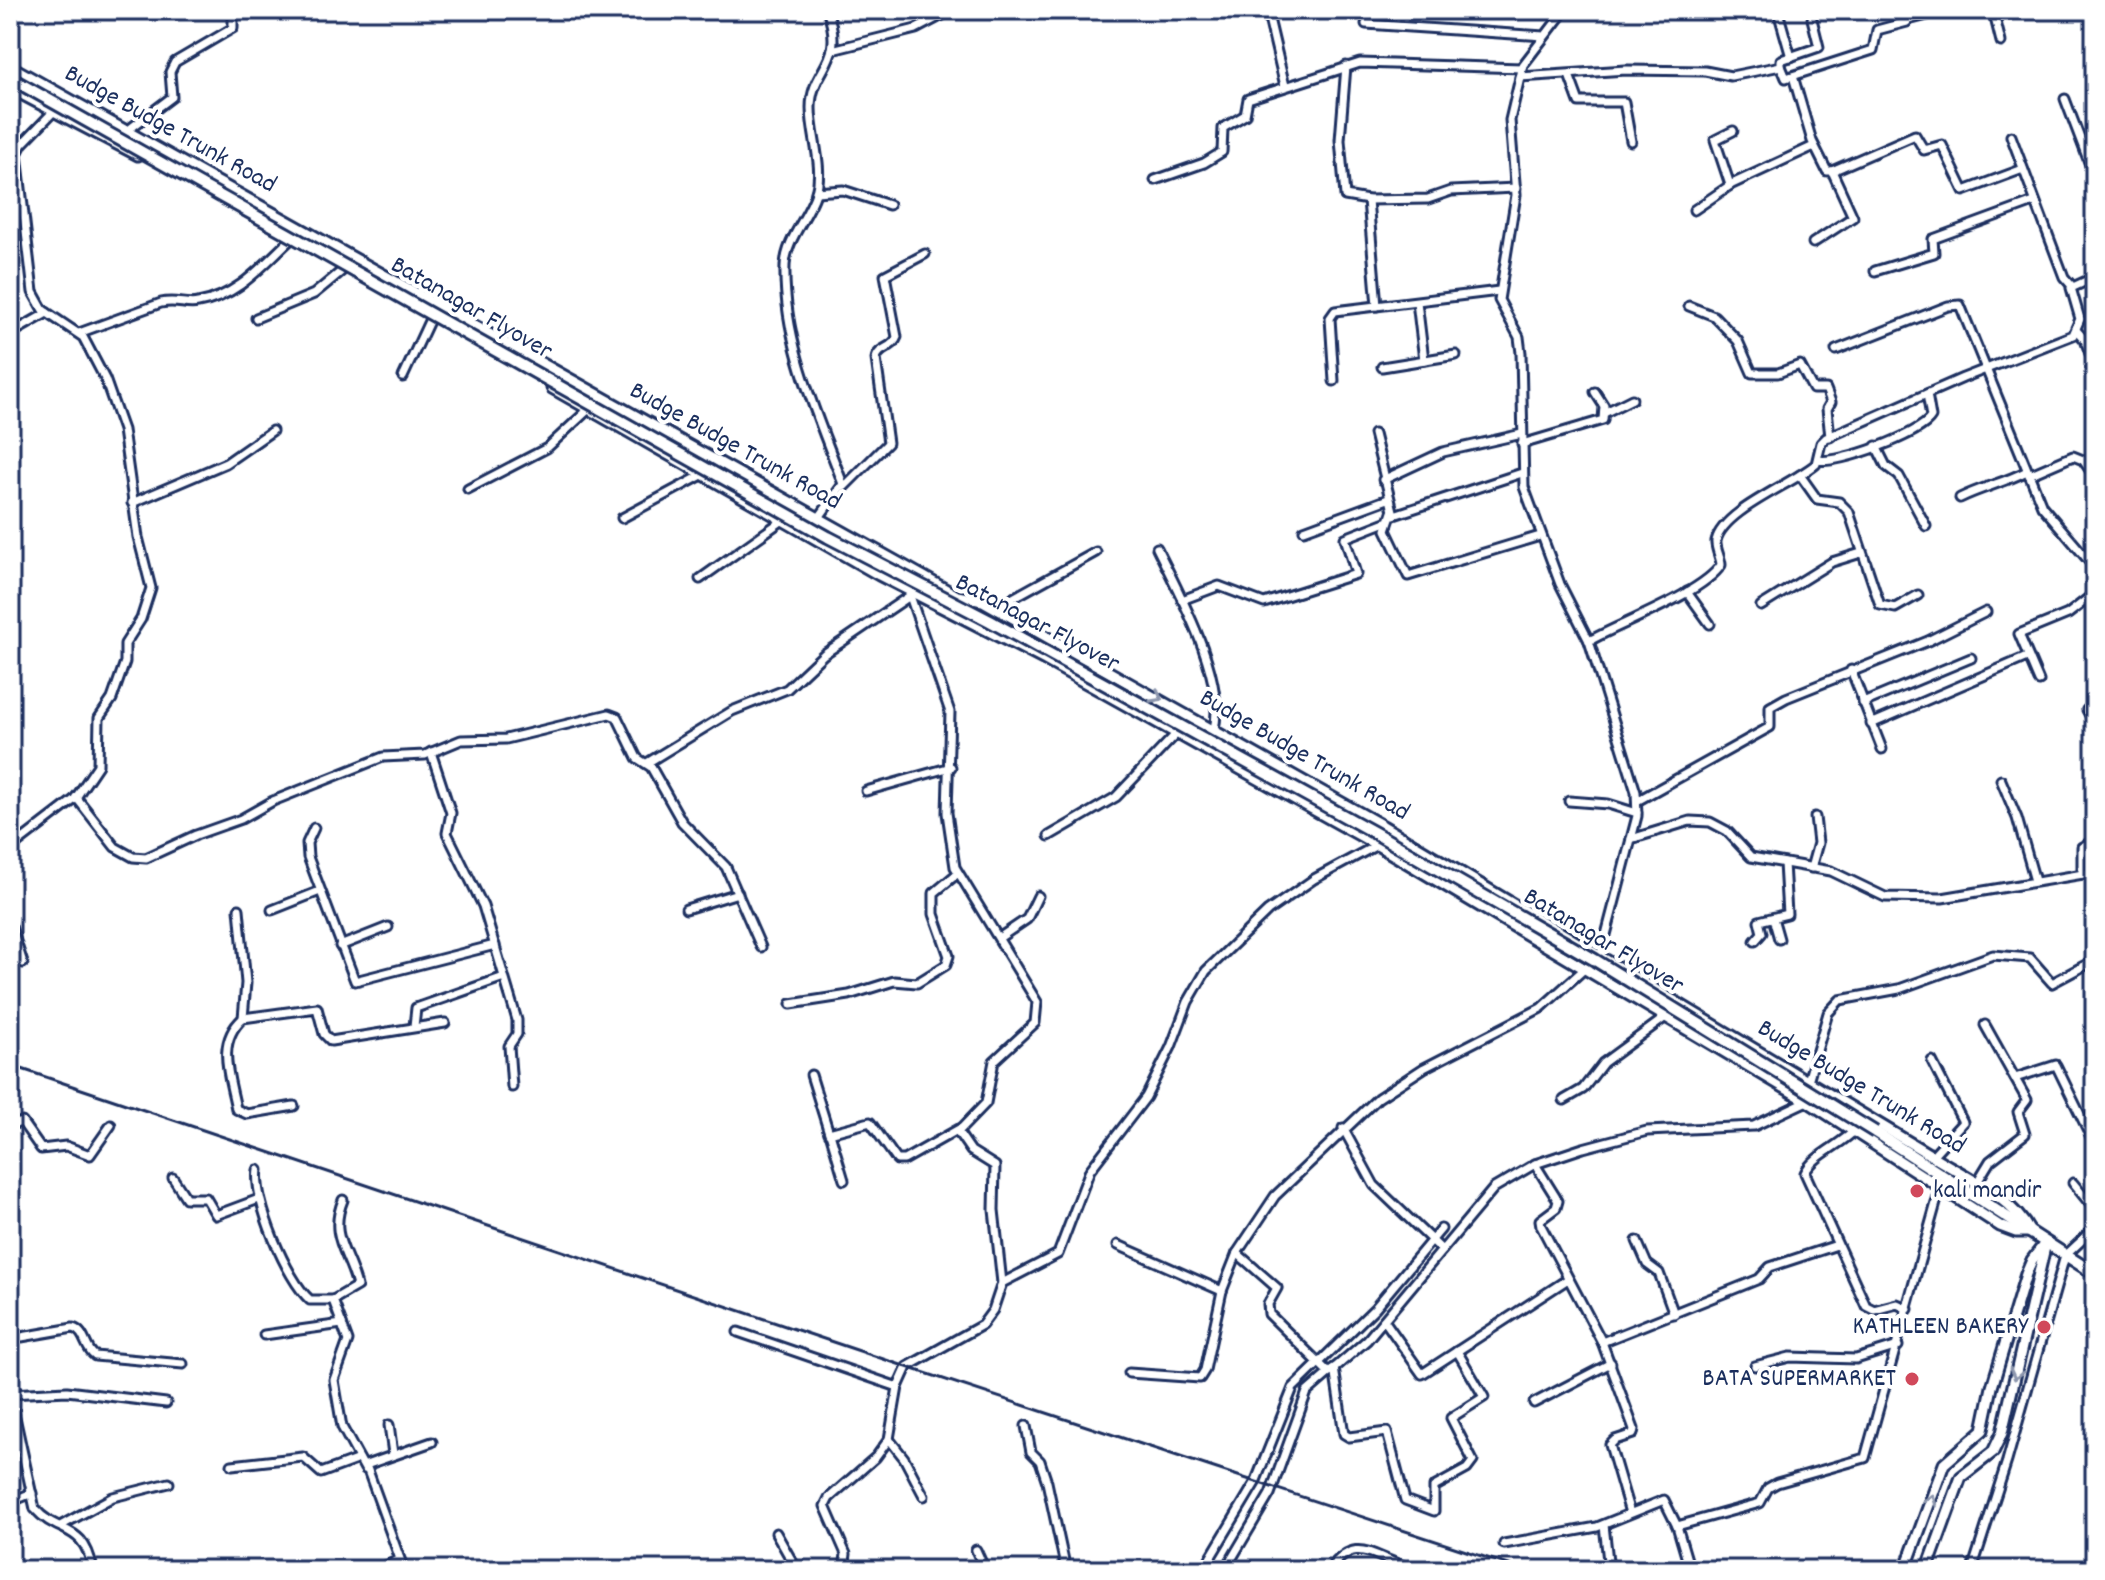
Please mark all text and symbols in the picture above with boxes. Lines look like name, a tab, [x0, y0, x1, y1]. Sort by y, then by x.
street label: Budge Budge Trunk Road	[57, 56, 283, 204]
street label: Batanagar Flyover	[383, 248, 559, 371]
street label: Budge Budge Trunk Road	[622, 373, 848, 521]
street label: Batanagar Flyover	[948, 565, 1126, 683]
street label: Budge Budge Trunk Road	[1192, 681, 1416, 831]
one-way arrow	[1149, 687, 1163, 702]
street label: Batanagar Flyover	[1516, 879, 1691, 1005]
street label: Budge Budge Trunk Road	[1750, 1011, 1972, 1165]
place label: kali mandir	[1933, 1173, 2042, 1210]
marker: kali mandir	[1908, 1182, 1926, 1200]
place label: KATHLEEN BAKERY	[1853, 1309, 2029, 1346]
marker: KATHLEEN BAKERY	[2035, 1318, 2053, 1336]
place label: BATA SUPERMARKET	[1702, 1361, 1897, 1398]
one-way arrow	[2009, 1367, 2026, 1380]
marker: BATA SUPERMARKET	[1903, 1370, 1921, 1388]
one-way arrow	[1921, 1494, 1937, 1508]

